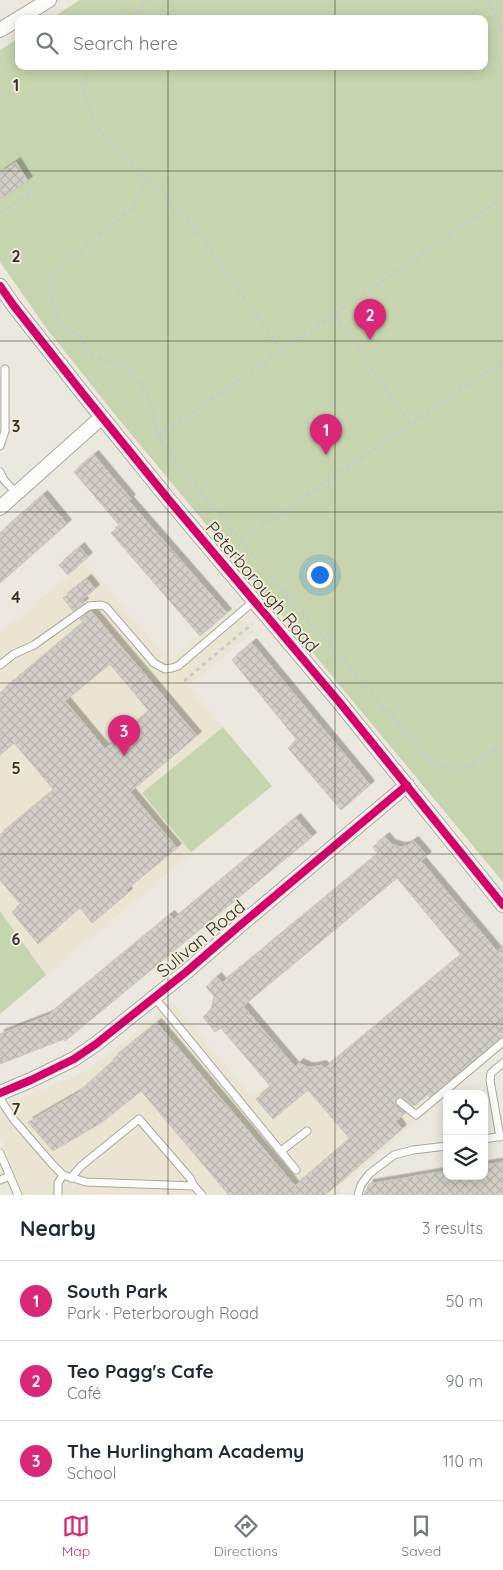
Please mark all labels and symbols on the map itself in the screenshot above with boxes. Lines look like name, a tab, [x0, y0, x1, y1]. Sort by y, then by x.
text: 1	[13, 75, 19, 95]
text: 2	[11, 246, 21, 266]
pin: 2	[354, 299, 386, 340]
pin: 1	[310, 414, 342, 455]
text: 3	[12, 416, 20, 436]
street label: Peterborough Road	[201, 516, 324, 657]
your location	[307, 562, 333, 588]
text: 4	[11, 587, 21, 607]
pin: 3	[108, 715, 140, 756]
text: 5	[11, 758, 21, 778]
street label: Sulivan Road	[152, 895, 250, 982]
text: 6	[12, 929, 21, 949]
text: 7	[12, 1099, 21, 1119]

